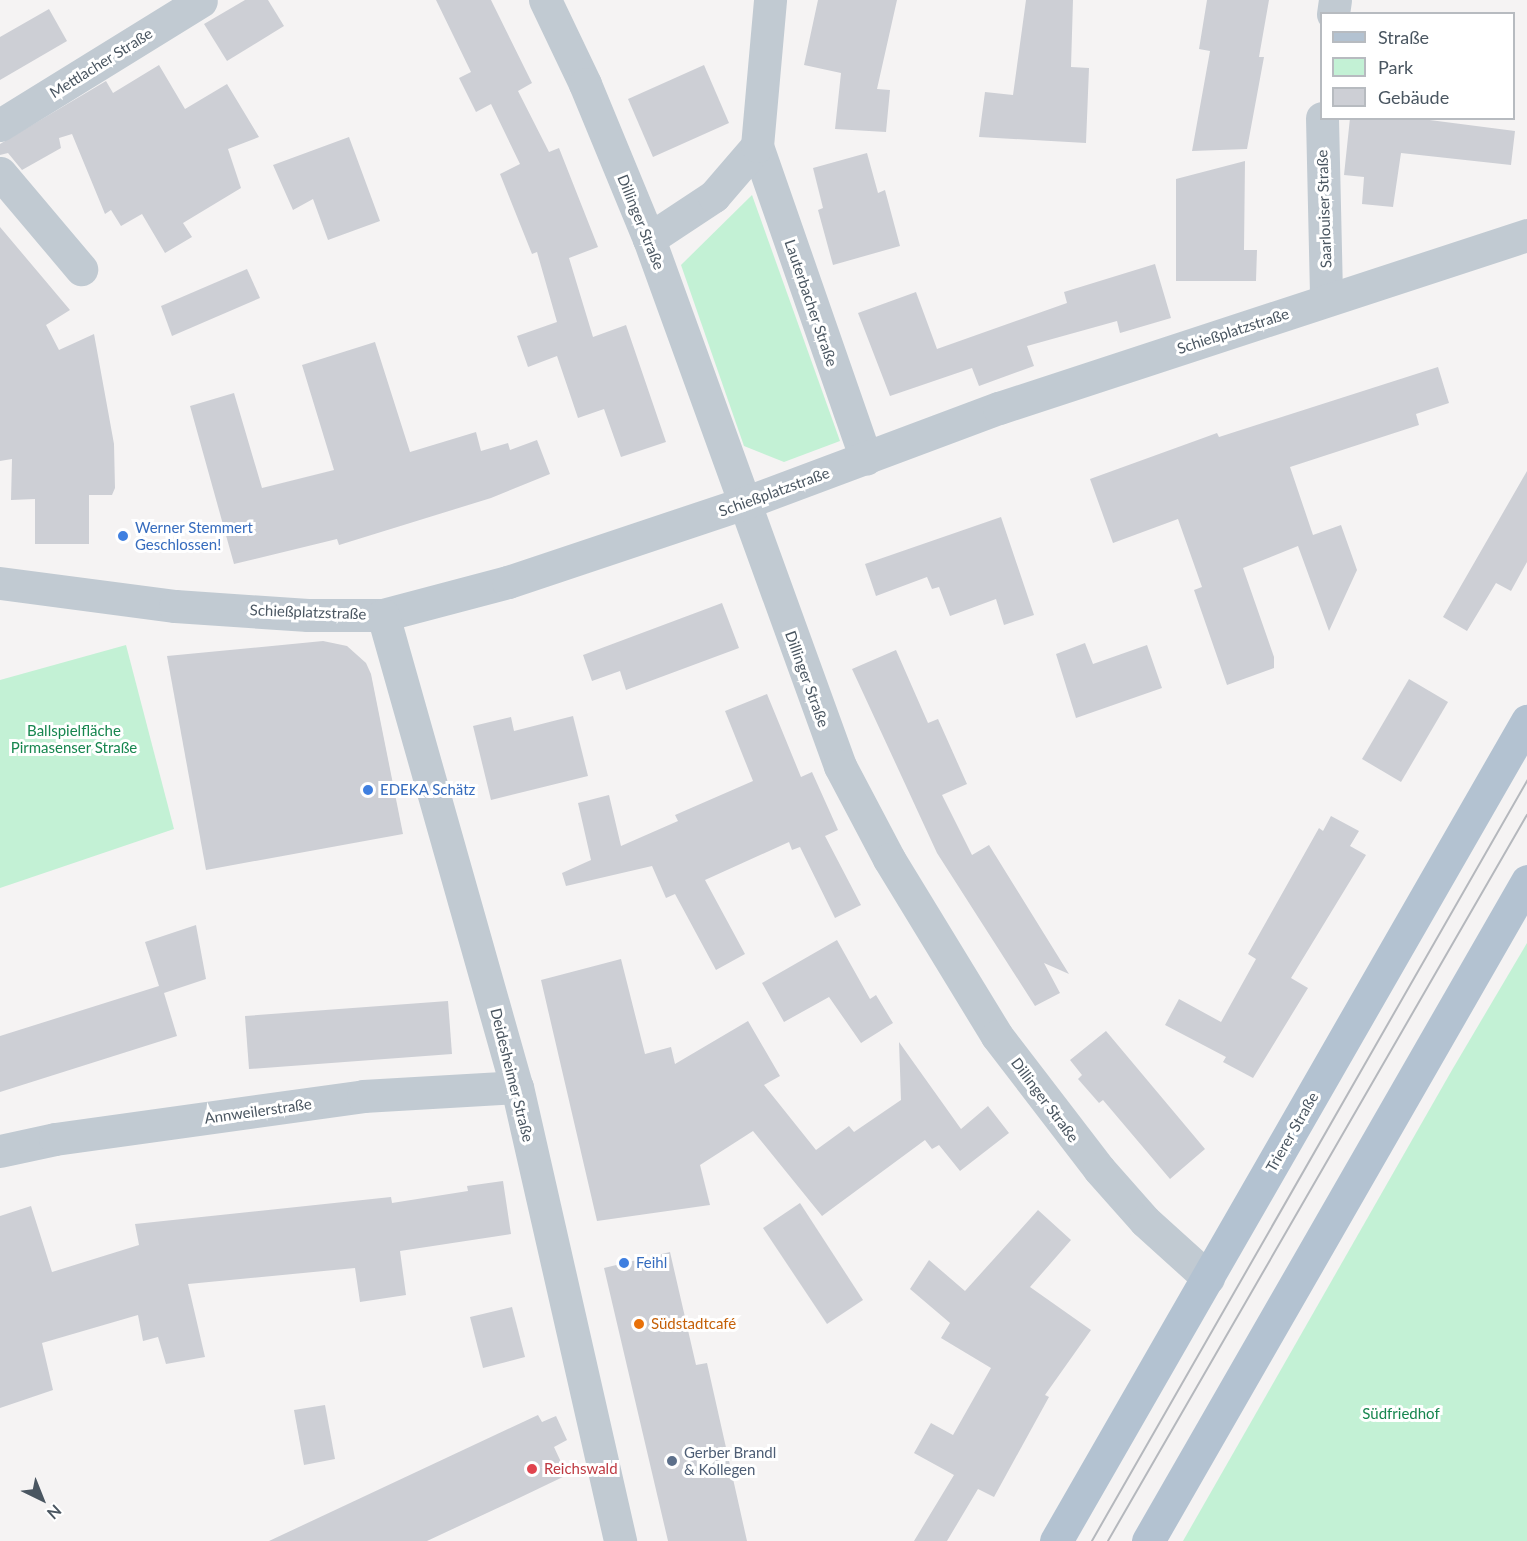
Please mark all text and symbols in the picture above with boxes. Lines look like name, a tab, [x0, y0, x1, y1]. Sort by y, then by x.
legend	[1320, 12, 1515, 120]
street label: Mettlacher Straße	[46, 24, 156, 102]
text: Straße	[1378, 26, 1429, 48]
text: Park	[1378, 56, 1413, 78]
text: Gebäude	[1378, 86, 1449, 108]
street label: Saarlouiser Straße	[1313, 149, 1335, 269]
street label: Dillinger Straße	[614, 172, 668, 272]
street label: Lauterbacher Straße	[781, 237, 841, 369]
street label: Schießplatzstraße	[1175, 304, 1291, 358]
street label: Schießplatzstraße	[716, 464, 832, 520]
place label: Werner Stemmert Geschlossen!	[135, 518, 253, 553]
marker: Werner Stemmert Geschlossen!	[116, 529, 130, 543]
street label: Schießplatzstraße	[249, 601, 367, 623]
street label: Dillinger Straße	[781, 628, 833, 730]
park label: Ballspielfläche Pirmasenser Straße	[11, 721, 137, 756]
place label: EDEKA Schätz	[380, 781, 476, 799]
marker: EDEKA Schätz	[361, 783, 375, 797]
street label: Deidesheimer Straße	[487, 1006, 537, 1144]
street label: Dillinger Straße	[1007, 1054, 1083, 1146]
street label: Trierer Straße	[1262, 1089, 1322, 1175]
street label: Annweilerstraße	[203, 1095, 313, 1127]
place label: Feihl	[636, 1254, 667, 1272]
marker: Feihl	[617, 1256, 631, 1270]
place label: Südstadtcafé	[651, 1315, 736, 1333]
marker: Südstadtcafé	[632, 1317, 646, 1331]
park label: Südfriedhof	[1362, 1405, 1440, 1423]
place label: Gerber Brandl & Kollegen	[684, 1443, 777, 1478]
marker: Gerber Brandl & Kollegen	[665, 1454, 679, 1468]
place label: Reichswald	[544, 1460, 618, 1478]
marker: Reichswald	[525, 1462, 539, 1476]
north arrow	[12, 1469, 72, 1529]
text: N	[44, 1501, 66, 1524]

